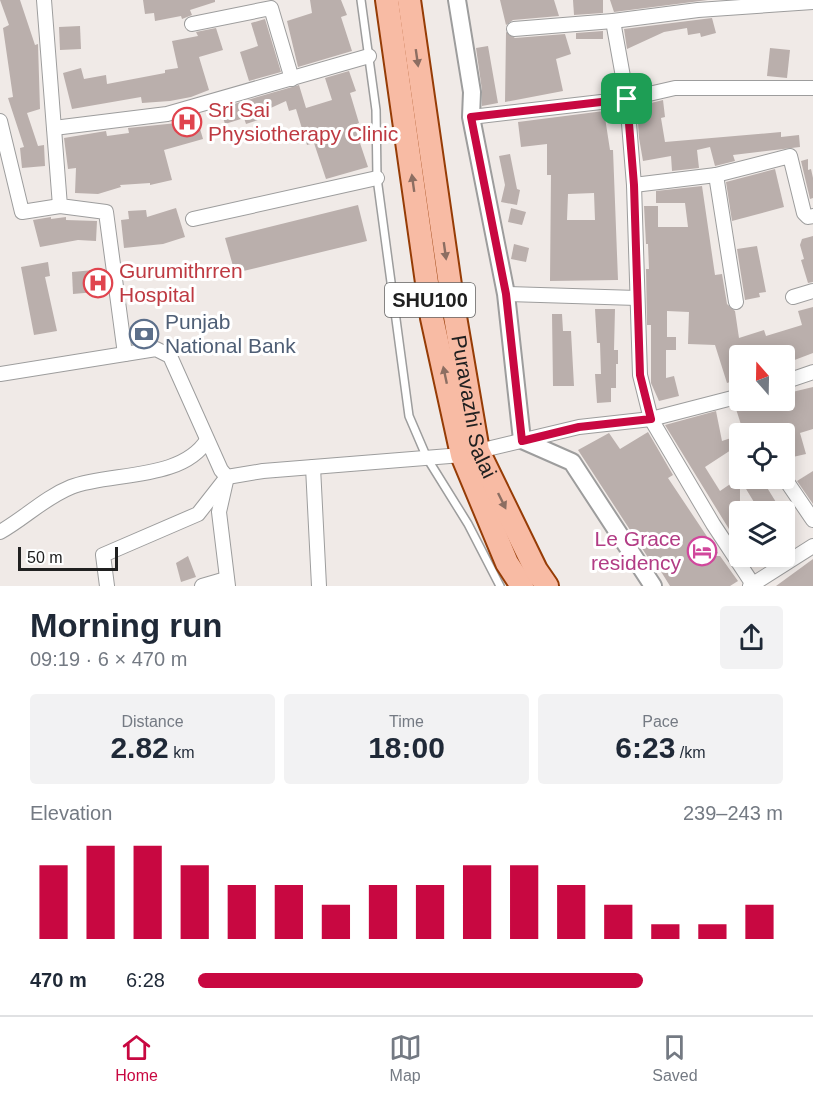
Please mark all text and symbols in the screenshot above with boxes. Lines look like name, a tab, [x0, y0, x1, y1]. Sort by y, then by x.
one-way arrow	[413, 49, 422, 68]
pin	[601, 73, 652, 124]
icon: arrive	[610, 82, 643, 115]
place label: Sri Sai Physiotherapy Clinic	[208, 98, 398, 145]
hospital icon: Sri Sai Physiotherapy Clinic	[171, 106, 203, 138]
one-way arrow	[408, 173, 417, 192]
one-way arrow	[441, 241, 450, 260]
place label: Gurumithrren Hospital	[119, 259, 243, 306]
hospital icon: Gurumithrren Hospital	[82, 267, 114, 299]
road number: SHU100	[385, 283, 475, 317]
place label: Punjab National Bank	[165, 310, 296, 357]
bank icon: Punjab National Bank	[128, 318, 160, 350]
street label: Puravazhi Salai	[447, 333, 501, 482]
north arrow	[729, 345, 795, 411]
map controls	[729, 345, 795, 567]
one-way arrow	[439, 366, 449, 384]
button: locate	[729, 423, 795, 489]
one-way arrow	[497, 492, 506, 509]
button: layers	[729, 501, 795, 567]
place label: Le Grace residency	[591, 527, 681, 574]
hotel icon: Le Grace residency	[686, 535, 718, 567]
scale bar	[18, 544, 118, 572]
text: 50 m	[27, 549, 63, 566]
button: share	[720, 606, 783, 669]
text: Morning run	[30, 607, 222, 644]
text: 09:19 · 6 × 470 m	[30, 648, 187, 670]
text: Distance	[121, 713, 184, 730]
text: Time	[389, 713, 424, 730]
text: Pace	[642, 713, 679, 730]
text: 2.82	[110, 731, 169, 764]
text: 18:00	[368, 731, 445, 764]
text: 6:23	[615, 731, 675, 764]
text: km	[169, 744, 195, 761]
text: /km	[675, 744, 706, 761]
text: Elevation	[30, 802, 112, 824]
text: 239–243 m	[683, 802, 783, 824]
text: 470 m	[30, 969, 87, 991]
text: 6:28	[126, 969, 165, 991]
tab: Home	[115, 1031, 158, 1085]
tab: Map	[389, 1031, 422, 1085]
tab: Saved	[652, 1031, 698, 1085]

